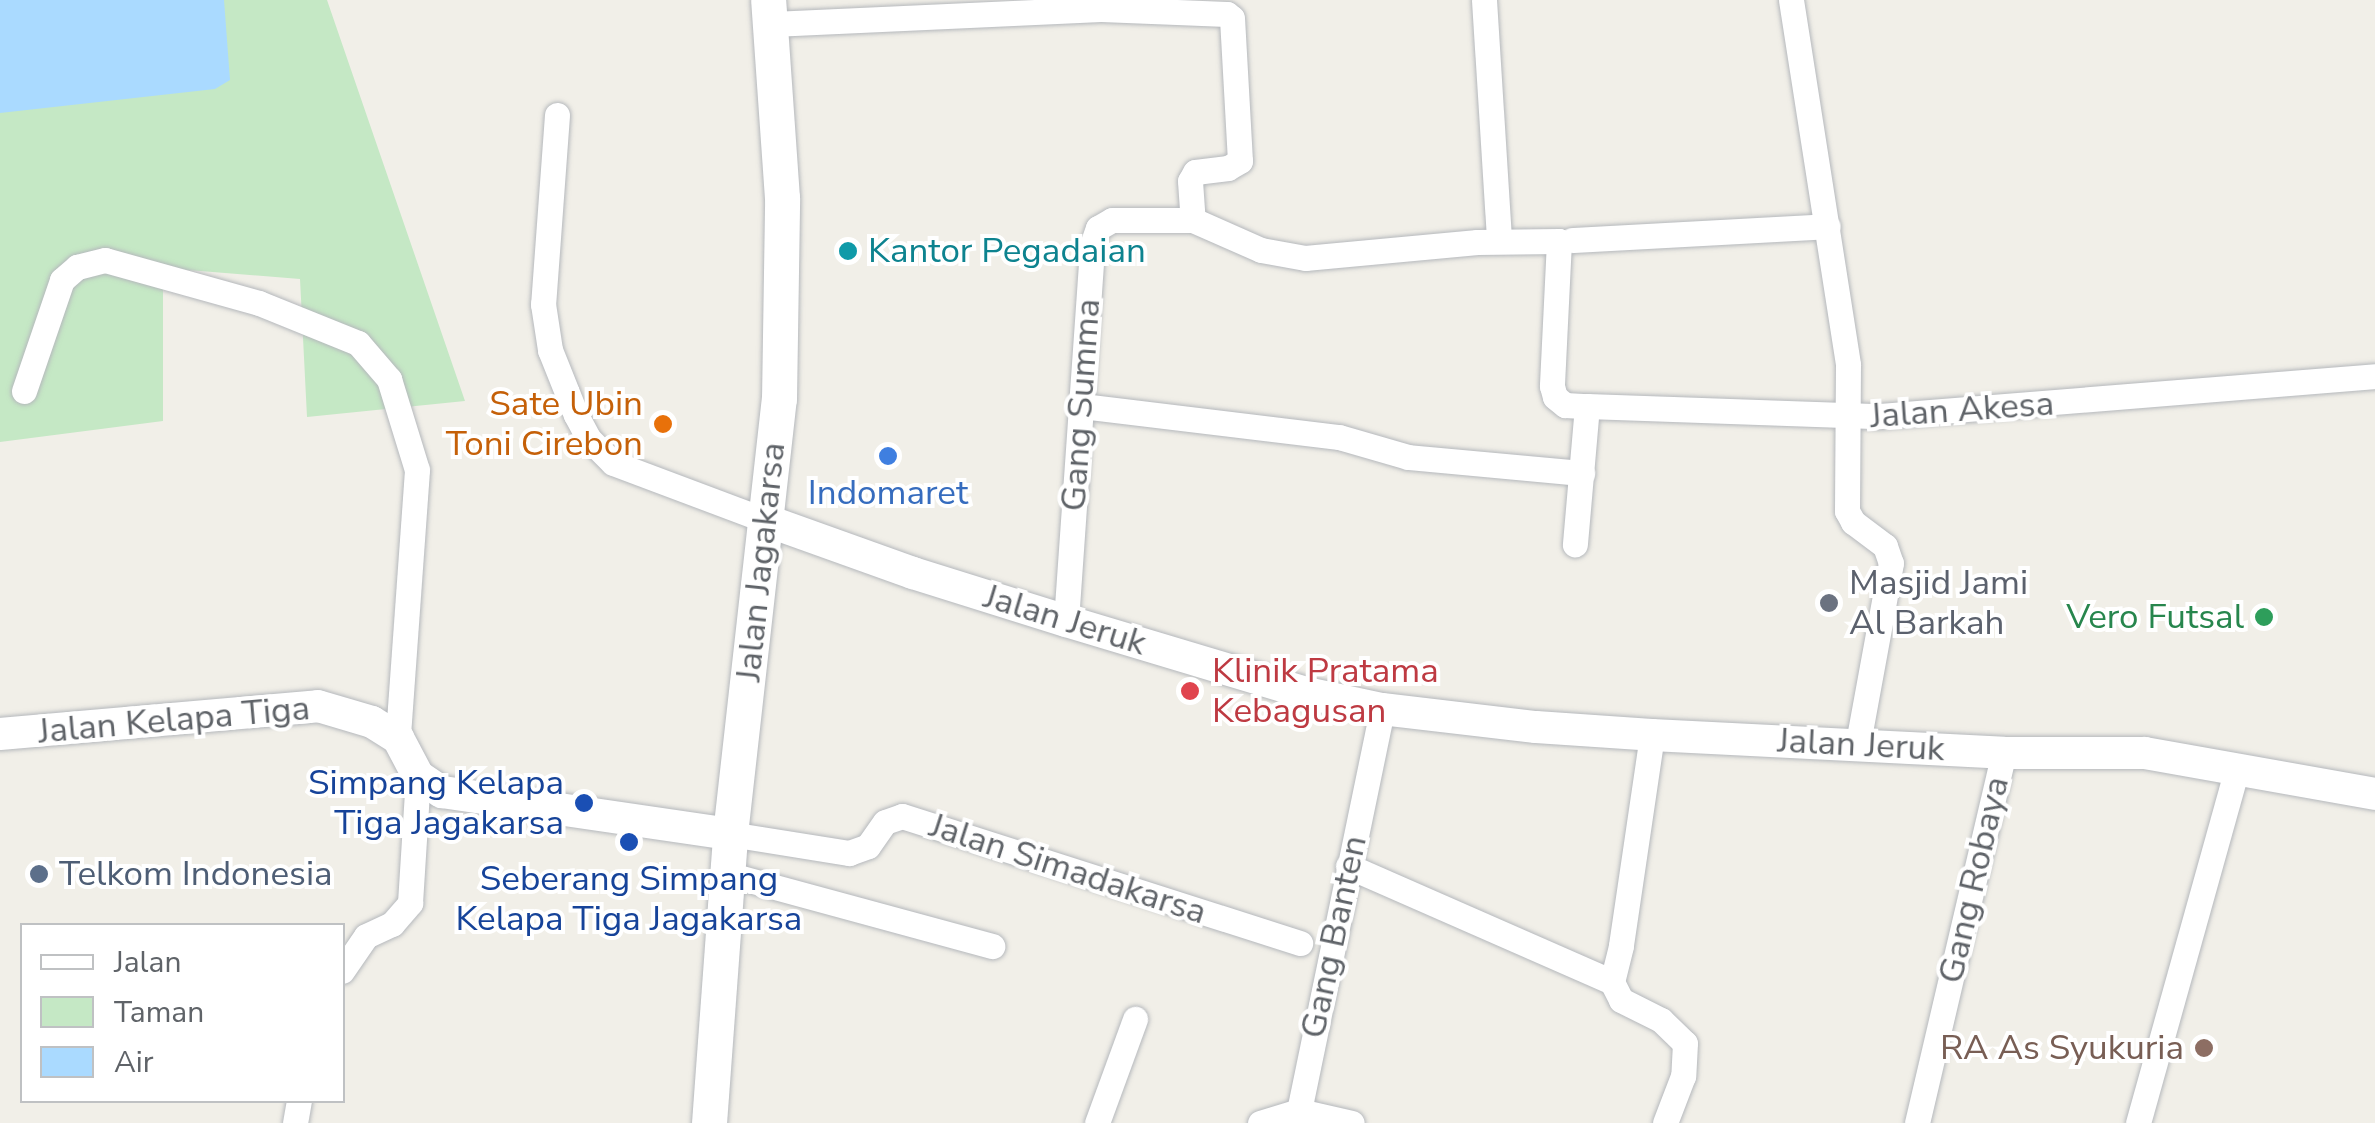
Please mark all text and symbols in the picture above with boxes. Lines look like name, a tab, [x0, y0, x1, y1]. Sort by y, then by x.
place label: Kantor Pegadaian	[868, 230, 1146, 272]
marker: Kantor Pegadaian	[837, 240, 859, 262]
street label: Gang Summa	[1053, 297, 1109, 513]
place label: Sate Ubin Toni Cirebon	[446, 383, 643, 465]
street label: Jalan Akesa	[1869, 383, 2055, 437]
marker: Sate Ubin Toni Cirebon	[652, 413, 674, 435]
street label: Jalan Jagakarsa	[728, 440, 794, 684]
marker: Indomaret	[877, 445, 899, 467]
place label: Indomaret	[808, 472, 968, 514]
place label: Masjid Jami Al Barkah	[1849, 562, 2028, 644]
street label: Jalan Jeruk	[979, 575, 1151, 665]
marker: Masjid Jami Al Barkah	[1818, 592, 1840, 614]
place label: Vero Futsal	[2066, 596, 2244, 638]
marker: Vero Futsal	[2253, 606, 2275, 628]
place label: Klinik Pratama Kebagusan	[1212, 650, 1439, 732]
marker: Klinik Pratama Kebagusan	[1177, 678, 1203, 704]
street label: Jalan Kelapa Tiga	[36, 687, 312, 753]
street label: Jalan Jeruk	[1776, 720, 1946, 770]
place label: Simpang Kelapa Tiga Jagakarsa	[308, 762, 564, 844]
street label: Gang Robaya	[1930, 773, 2018, 987]
marker: Simpang Kelapa Tiga Jagakarsa	[573, 792, 595, 814]
street label: Jalan Simadakarsa	[924, 804, 1212, 934]
marker: Seberang Simpang Kelapa Tiga Jagakarsa	[618, 831, 640, 853]
street label: Gang Banten	[1292, 832, 1376, 1042]
place label: Telkom Indonesia	[59, 853, 333, 895]
place label: Seberang Simpang Kelapa Tiga Jagakarsa	[456, 858, 802, 940]
marker: Telkom Indonesia	[28, 863, 50, 885]
legend	[20, 923, 345, 1103]
text: Jalan	[114, 942, 181, 983]
text: Taman	[114, 992, 204, 1033]
place label: RA As Syukuria	[1940, 1027, 2184, 1069]
marker: RA As Syukuria	[2193, 1037, 2215, 1059]
text: Air	[114, 1042, 154, 1083]

